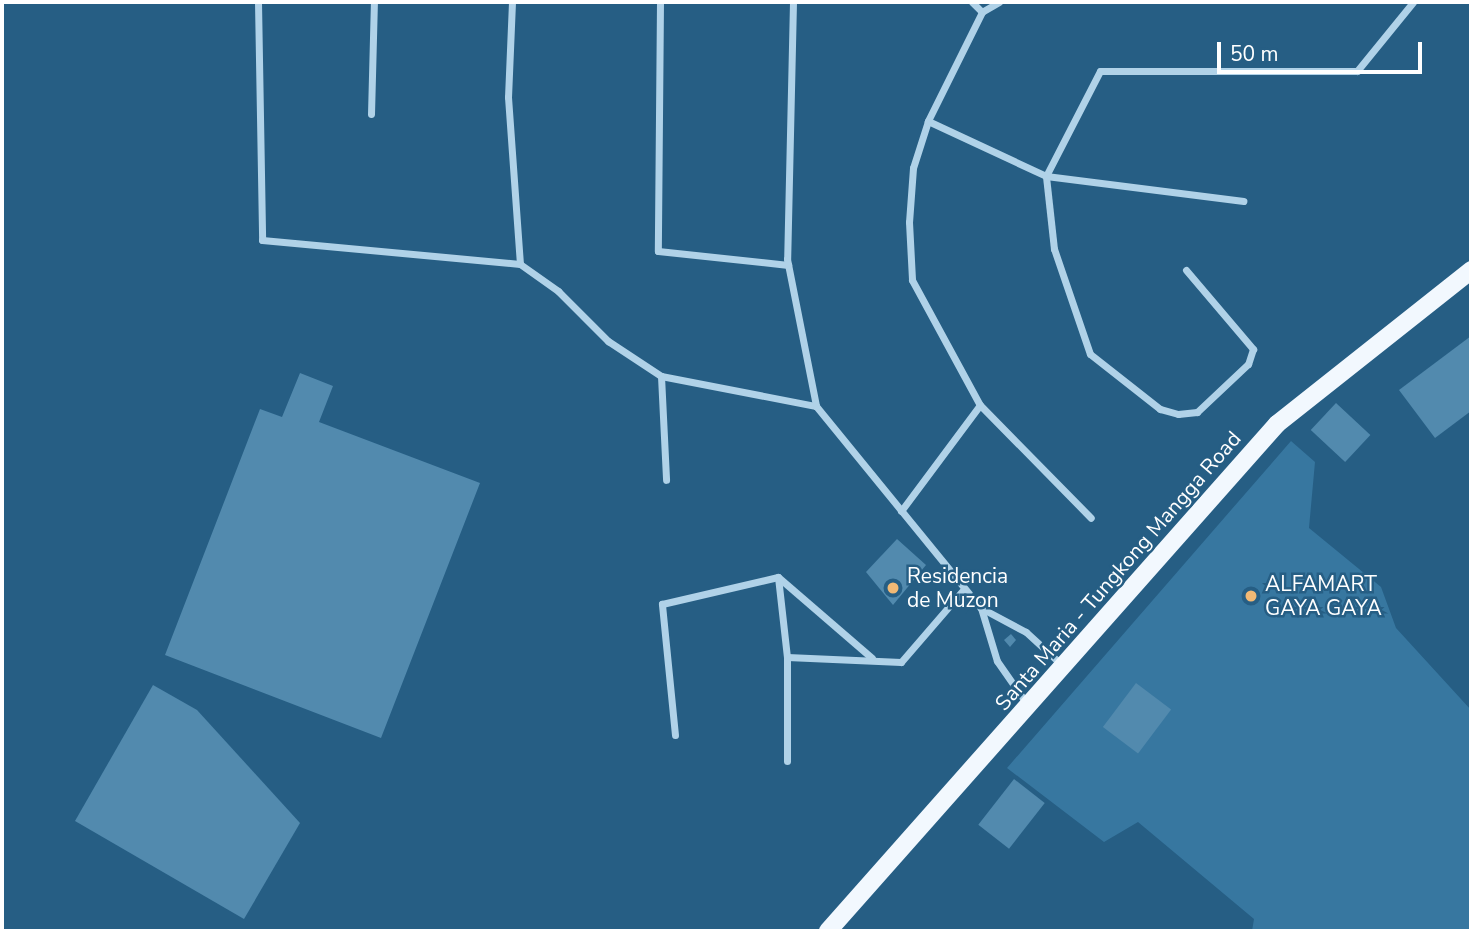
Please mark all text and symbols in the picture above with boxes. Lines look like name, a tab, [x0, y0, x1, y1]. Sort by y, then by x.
scale bar	[1221, 28, 1426, 72]
text: 50 m	[1230, 40, 1279, 68]
street label: Santa Maria - Tungkong Mangga Road	[990, 426, 1246, 716]
place label: Residencia de Muzon	[907, 563, 1008, 613]
place label: ALFAMART GAYA GAYA	[1265, 571, 1382, 621]
marker: Residencia de Muzon	[885, 580, 901, 596]
marker: ALFAMART GAYA GAYA	[1243, 588, 1259, 604]

